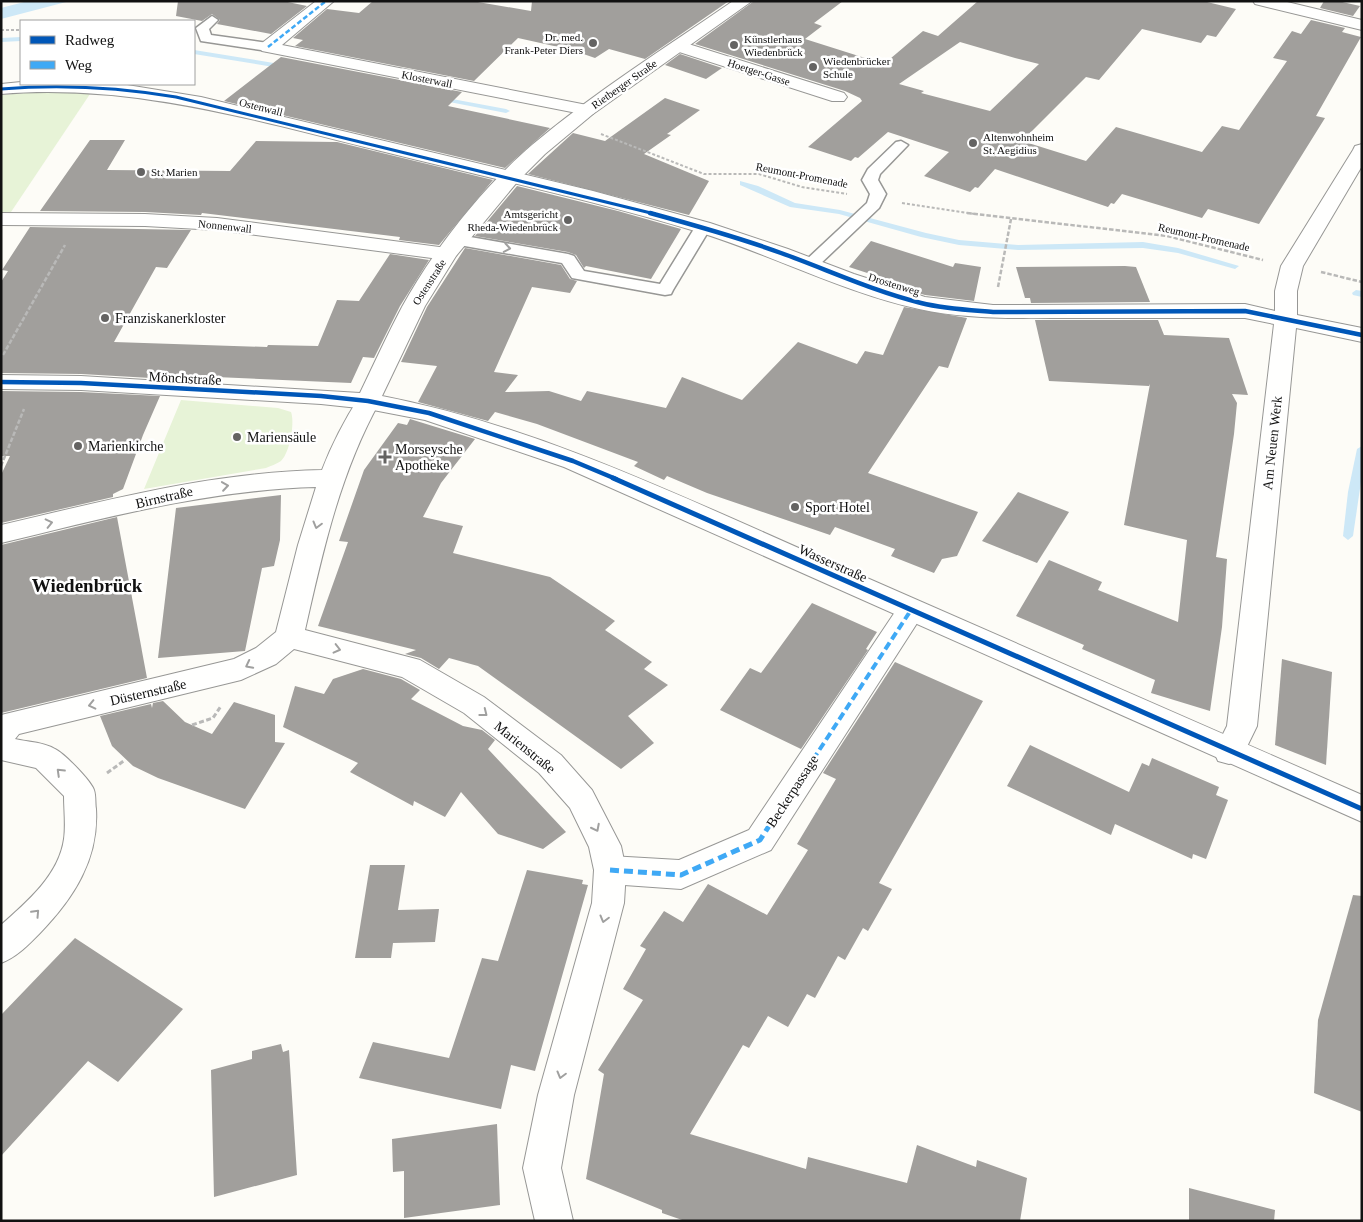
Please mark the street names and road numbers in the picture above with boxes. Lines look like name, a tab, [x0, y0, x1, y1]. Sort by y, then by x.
street label: Hoetger-Gasse	[726, 56, 792, 88]
street label: Rietberger Straße	[589, 57, 659, 111]
street label: Klosterwall	[401, 68, 453, 90]
street label: Ostenwall	[238, 96, 284, 118]
street label: Reumont-Promenade	[755, 160, 849, 190]
street label: Nonnenwall	[198, 217, 252, 235]
street label: Reumont-Promenade	[1157, 221, 1251, 253]
street label: Ostenstraße	[410, 257, 448, 307]
street label: Drostenweg	[867, 270, 922, 298]
street label: Mönchstraße	[148, 369, 222, 388]
street label: Am Neuen Werk	[1260, 395, 1285, 491]
street label: Birnstraße	[134, 484, 194, 511]
street label: Wasserstraße	[796, 542, 869, 585]
street label: Düsternstraße	[109, 676, 188, 709]
street label: Marienstraße	[491, 718, 558, 776]
street label: Beckerpassage	[763, 752, 821, 830]

